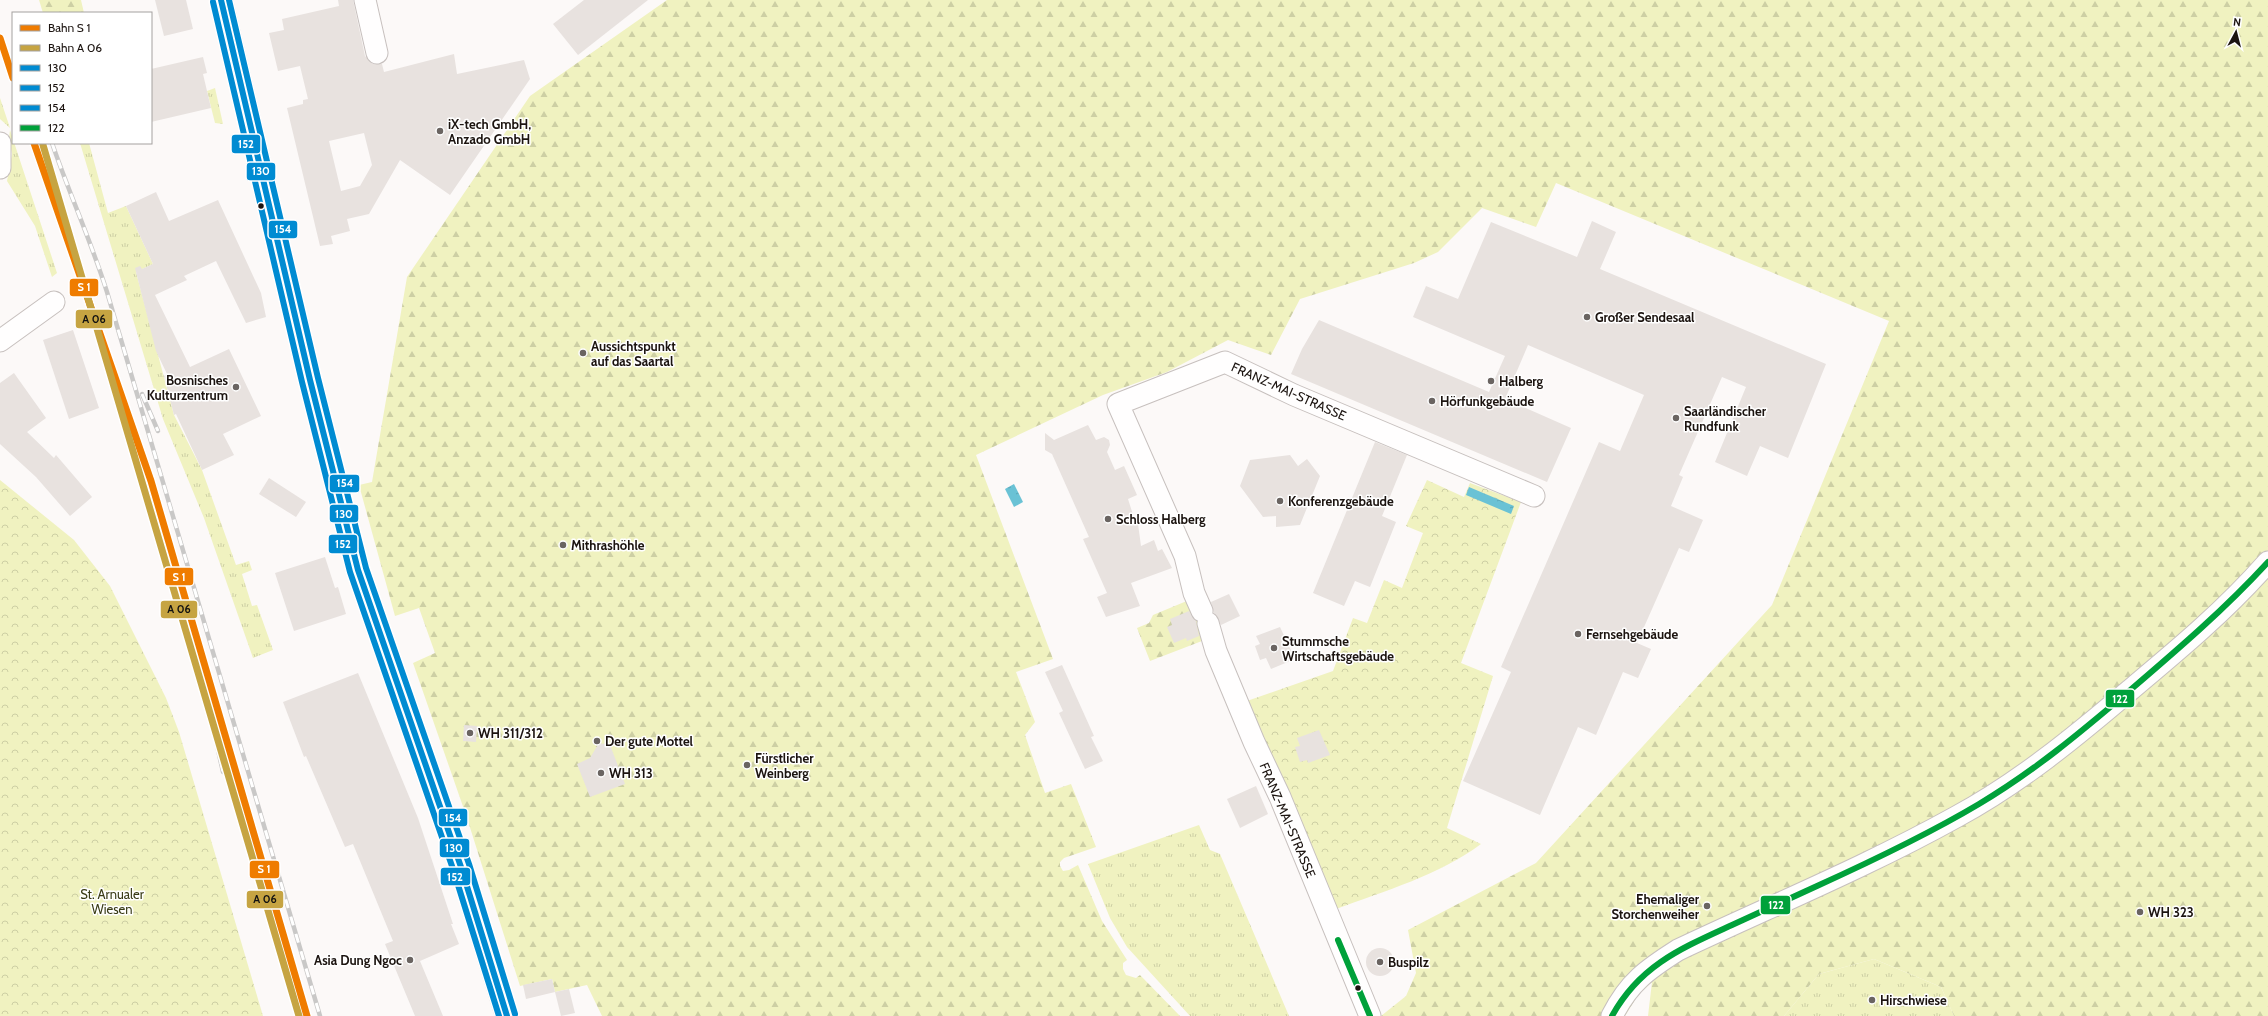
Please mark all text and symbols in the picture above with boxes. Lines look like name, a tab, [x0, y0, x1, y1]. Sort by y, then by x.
legend	[12, 12, 152, 144]
north arrow	[2216, 12, 2256, 52]
text: N	[2233, 15, 2242, 29]
text: Bahn S 1	[48, 20, 90, 35]
text: Bahn A 06	[48, 40, 102, 55]
text: 130	[48, 60, 67, 75]
text: 152	[48, 80, 65, 95]
text: 154	[48, 100, 65, 115]
place label: iX-tech GmbH, Anzado GmbH	[448, 116, 531, 147]
text: 122	[48, 120, 65, 135]
marker: iX-tech GmbH, Anzado GmbH	[435, 126, 445, 136]
line badge: 152	[231, 134, 261, 154]
text: 152	[238, 137, 254, 151]
line badge: 130	[246, 162, 276, 181]
text: 130	[252, 164, 270, 178]
unlabelled marker	[256, 201, 266, 211]
line badge: 154	[268, 220, 298, 239]
text: 154	[275, 222, 292, 236]
line badge: S 1	[69, 278, 99, 297]
text: S 1	[78, 280, 90, 294]
line badge: A 06	[75, 309, 113, 329]
place label: Großer Sendesaal	[1595, 309, 1695, 325]
text: A 06	[82, 312, 106, 326]
marker: Großer Sendesaal	[1582, 312, 1592, 322]
place label: Aussichtspunkt auf das Saartal	[591, 338, 676, 369]
marker: Aussichtspunkt auf das Saartal	[578, 348, 588, 358]
street label: FRANZ-MAI-STRASSE	[1229, 358, 1349, 424]
place label: Bosnisches Kulturzentrum	[147, 372, 228, 403]
place label: Halberg	[1499, 373, 1544, 389]
marker: Halberg	[1486, 376, 1496, 386]
marker: Bosnisches Kulturzentrum	[231, 382, 241, 392]
place label: Hörfunkgebäude	[1440, 393, 1535, 409]
marker: Hörfunkgebäude	[1427, 396, 1437, 406]
place label: Saarländischer Rundfunk	[1684, 403, 1767, 434]
marker: Saarländischer Rundfunk	[1671, 413, 1681, 423]
line badge: 154	[329, 474, 360, 493]
text: 154	[337, 476, 354, 490]
place label: Konferenzgebäude	[1288, 493, 1394, 509]
marker: Konferenzgebäude	[1275, 496, 1285, 506]
line badge: 130	[329, 504, 359, 523]
text: 130	[335, 507, 353, 521]
place label: Schloss Halberg	[1116, 511, 1206, 527]
marker: Schloss Halberg	[1103, 514, 1113, 524]
line badge: 152	[328, 534, 358, 554]
text: 152	[335, 537, 351, 551]
place label: Mithrashöhle	[571, 537, 645, 553]
marker: Mithrashöhle	[558, 540, 568, 550]
line badge: S 1	[164, 567, 194, 586]
text: S 1	[173, 570, 185, 584]
line badge: A 06	[160, 600, 198, 619]
text: A 06	[167, 602, 191, 616]
place label: Fernsehgebäude	[1586, 626, 1678, 642]
marker: Fernsehgebäude	[1573, 629, 1583, 639]
place label: Stummsche Wirtschaftsgebäude	[1282, 633, 1394, 664]
marker: Stummsche Wirtschaftsgebäude	[1269, 643, 1279, 653]
line badge: 122	[2105, 689, 2135, 708]
text: 122	[2112, 692, 2128, 706]
place label: WH 311/312	[478, 725, 543, 741]
marker: WH 311/312	[465, 728, 475, 738]
place label: Der gute Mottel	[605, 733, 694, 749]
marker: Der gute Mottel	[592, 736, 602, 746]
place label: Fürstlicher Weinberg	[755, 750, 814, 781]
marker: Fürstlicher Weinberg	[742, 760, 752, 770]
street label: FRANZ-MAI-STRASSE	[1256, 760, 1320, 880]
place label: WH 313	[609, 765, 653, 781]
marker: WH 313	[596, 768, 606, 778]
line badge: 154	[438, 808, 468, 827]
text: 154	[445, 811, 462, 825]
line badge: 130	[439, 838, 470, 858]
text: 130	[445, 841, 463, 855]
line badge: S 1	[249, 860, 280, 879]
text: S 1	[258, 862, 270, 876]
line badge: 152	[440, 867, 471, 886]
text: 152	[447, 870, 463, 884]
park label: St. Arnualer Wiesen	[80, 886, 145, 917]
line badge: A 06	[246, 890, 284, 909]
place label: Ehemaliger Storchenweiher	[1611, 891, 1700, 922]
text: A 06	[253, 892, 277, 906]
line badge: 122	[1760, 895, 1791, 915]
text: 122	[1768, 898, 1784, 912]
marker: Ehemaliger Storchenweiher	[1702, 901, 1712, 911]
place label: WH 323	[2148, 904, 2194, 920]
marker: WH 323	[2135, 907, 2145, 917]
place label: Asia Dung Ngoc	[314, 952, 402, 968]
place label: Buspilz	[1388, 954, 1429, 970]
marker: Asia Dung Ngoc	[405, 955, 415, 965]
marker: Buspilz	[1375, 957, 1385, 967]
unlabelled marker	[1353, 983, 1363, 993]
place label: Hirschwiese	[1880, 992, 1947, 1008]
marker: Hirschwiese	[1867, 995, 1877, 1005]

